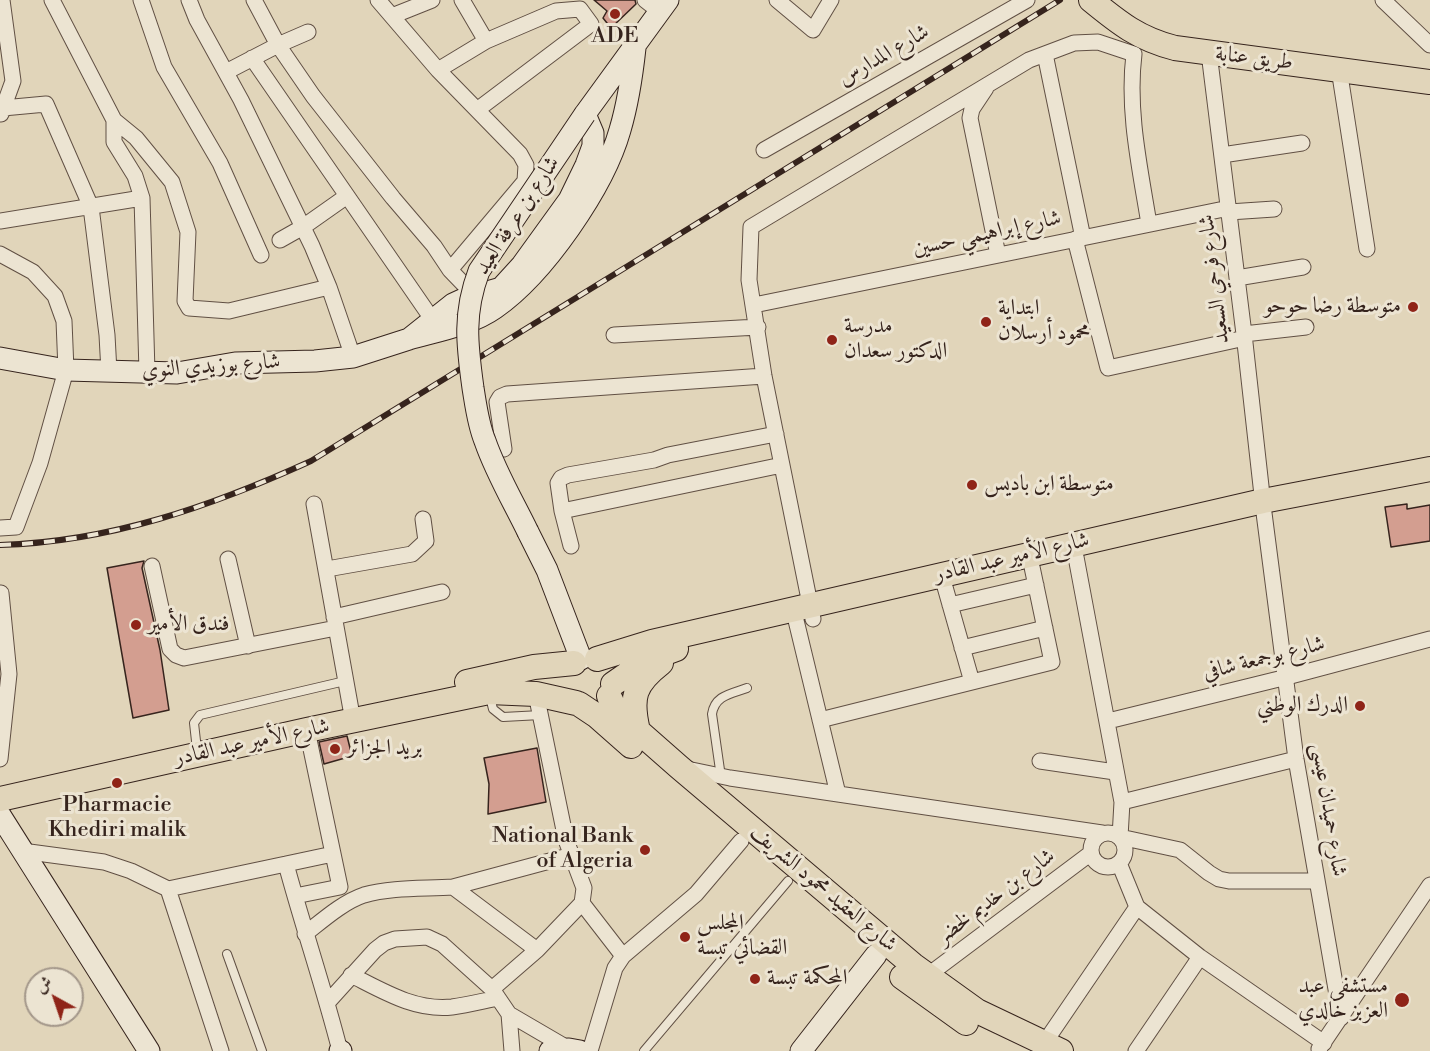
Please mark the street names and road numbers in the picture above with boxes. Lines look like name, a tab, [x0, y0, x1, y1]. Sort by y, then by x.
street label: شارع المدارس	[834, 19, 934, 93]
street label: طريق عنابة	[1214, 41, 1294, 77]
street label: شارع بن عرفة العيد	[470, 152, 566, 280]
street label: شارع إبراهيمي حسين	[910, 205, 1064, 263]
street label: شارع فرحي السعيد	[1194, 213, 1236, 345]
street label: شارع بوزيدي النوي	[141, 349, 281, 385]
street label: شارع الأمير عبد القادر	[932, 527, 1092, 589]
street label: شارع بوجمعة شافي	[1200, 631, 1328, 687]
street label: شارع الأمير عبد القادر	[172, 714, 332, 772]
street label: شارع حميدان عيسى	[1304, 741, 1352, 879]
street label: شارع العقيد محمود الشريف	[744, 820, 902, 958]
street label: شارع بن خديم لخضر	[931, 844, 1061, 950]

